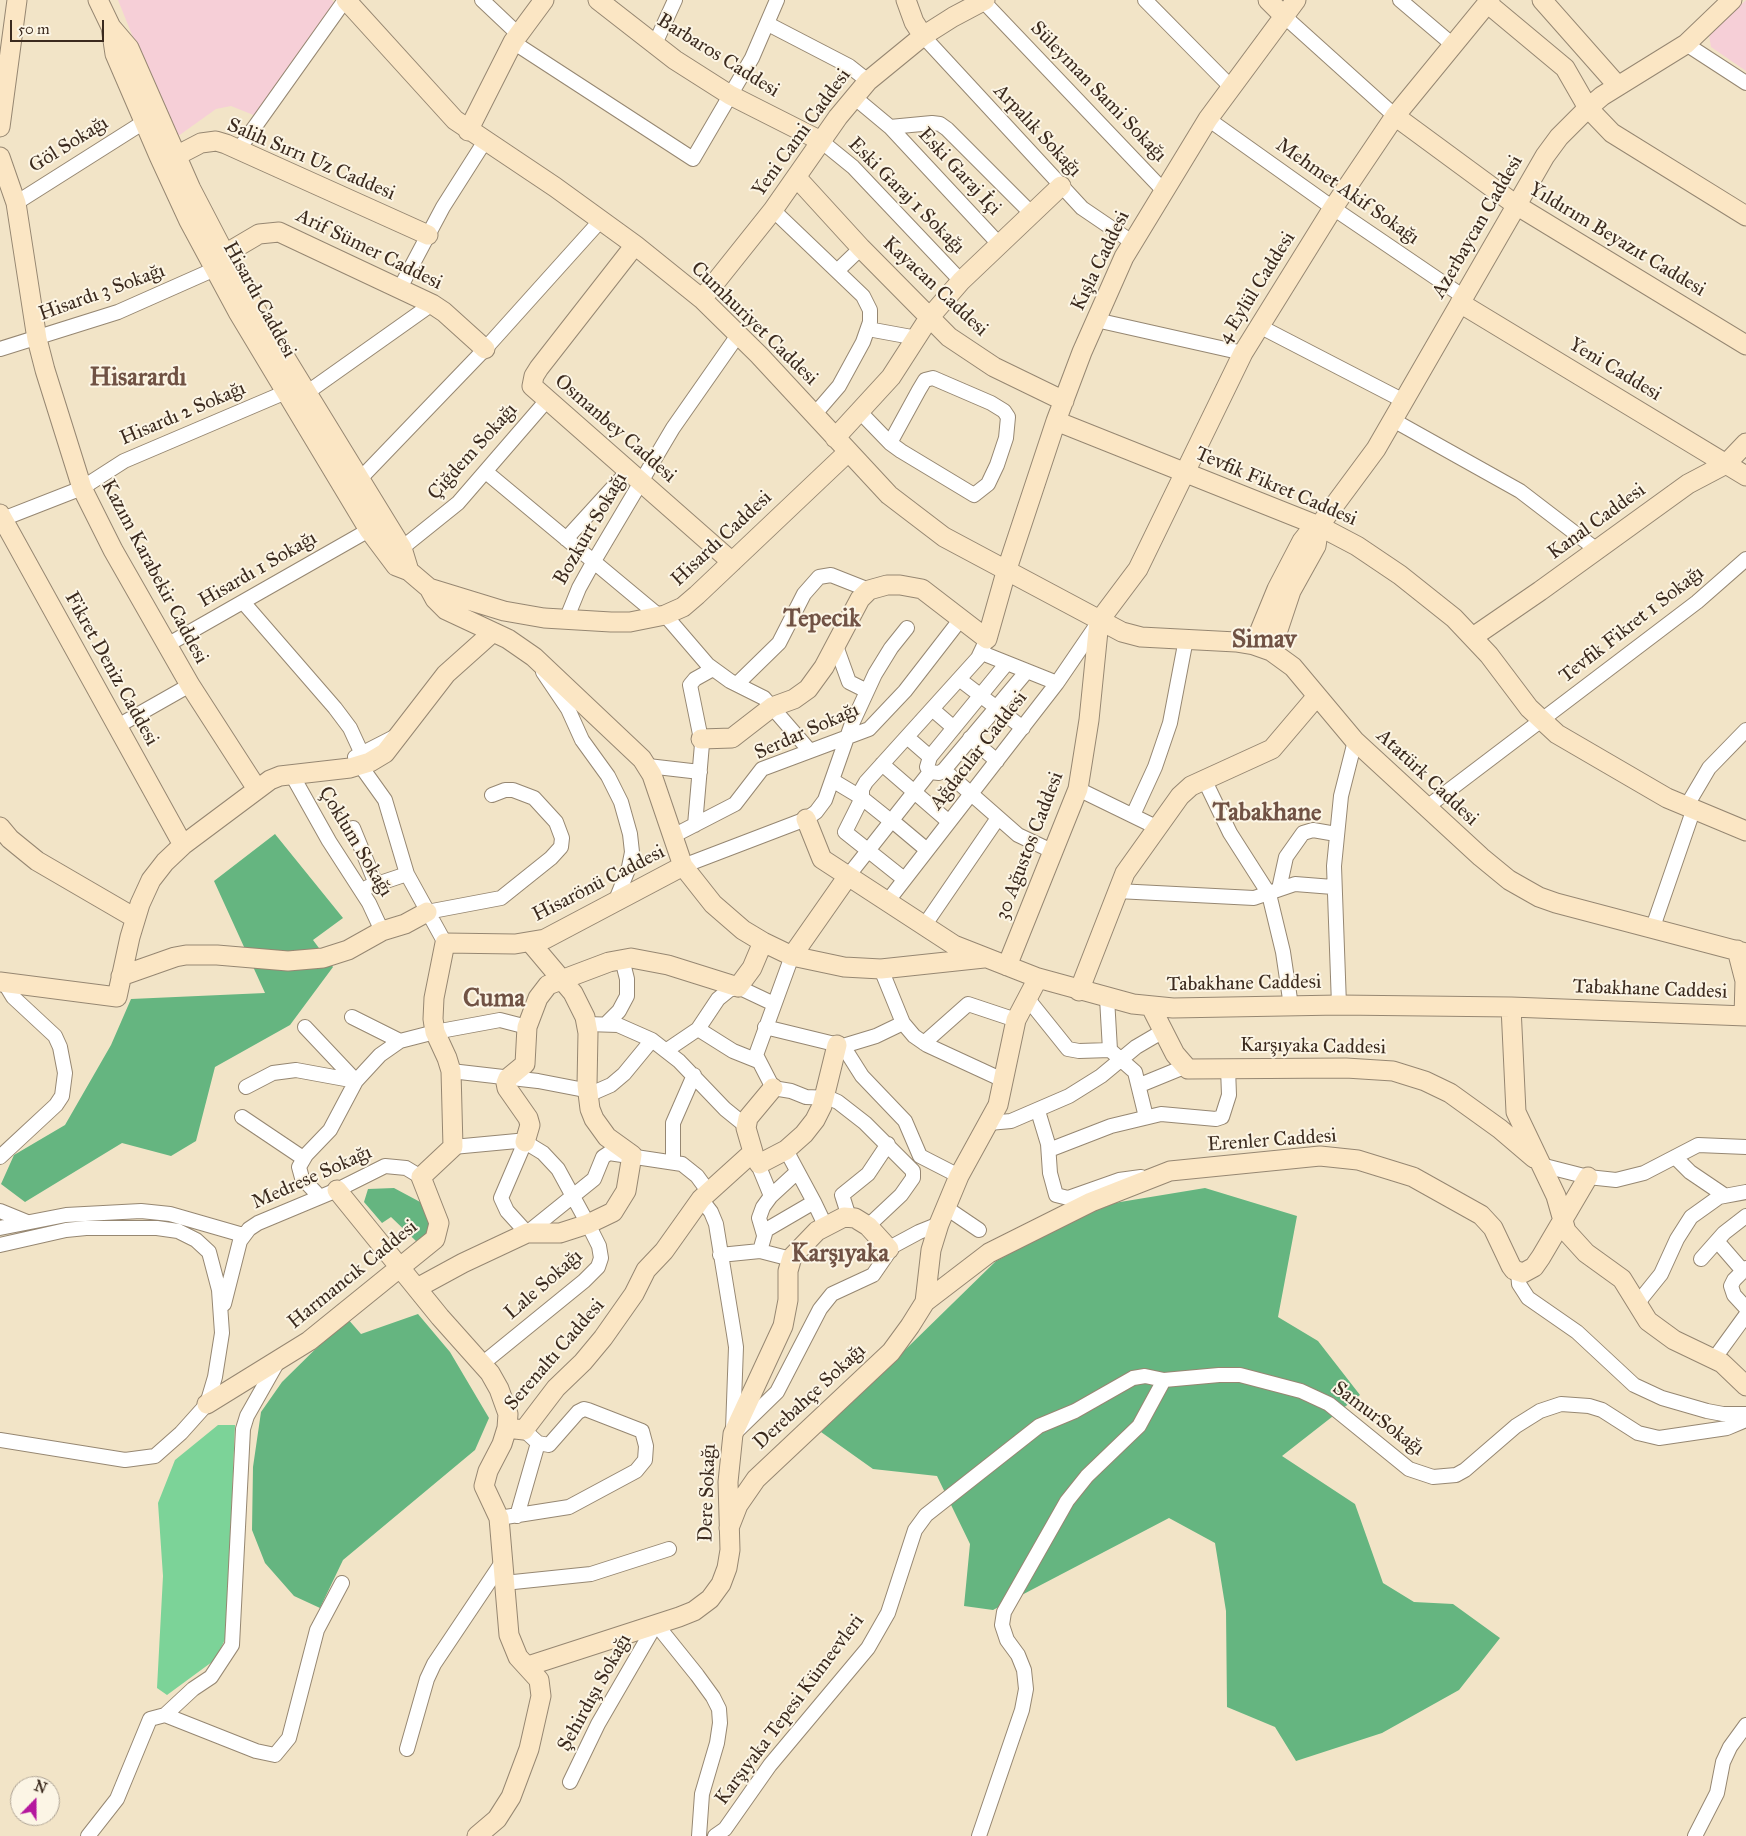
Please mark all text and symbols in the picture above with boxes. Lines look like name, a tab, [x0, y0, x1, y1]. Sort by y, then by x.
street label: Barbaros Caddesi	[652, 9, 784, 103]
scale bar	[12, 10, 106, 42]
street label: Süleyman Sami Sokağı	[1025, 17, 1171, 167]
text: 50 m	[18, 20, 50, 38]
street label: Yeni Cami Caddesi	[748, 64, 856, 202]
street label: Arpalık Sokağı	[988, 80, 1086, 182]
street label: Göl Sokağı	[25, 111, 113, 179]
street label: Salih Sırrı Uz Caddesi	[223, 114, 399, 206]
street label: Eski Garaj İçi	[912, 123, 1006, 221]
street label: Eski Garaj 1 Sokağı	[843, 133, 969, 259]
street label: Mehmet Akif Sokağı	[1271, 133, 1423, 251]
street label: Azerbaycan Caddesi	[1427, 151, 1529, 303]
street label: Yıldırım Beyazıt Caddesi	[1524, 178, 1710, 302]
street label: Arif Sümer Caddesi	[292, 204, 446, 296]
street label: Kışla Caddesi	[1066, 207, 1136, 315]
street label: 4 Eylül Caddesi	[1213, 228, 1301, 348]
street label: Kayacan Caddesi	[877, 232, 993, 342]
street label: Hisardı Caddesi	[217, 238, 301, 362]
street label: Cumhuriyet Caddesi	[685, 257, 823, 391]
street label: Hisardı 3 Sokağı	[36, 259, 168, 327]
street label: Yeni Caddesi	[1564, 333, 1666, 407]
district label: Hisarardı	[90, 364, 186, 394]
street label: Osmanbey Caddesi	[549, 370, 681, 488]
street label: Hisardı 2 Sokağı	[117, 377, 249, 451]
street label: Çiğdem Sokağı	[423, 399, 523, 505]
street label: Tevfik Fikret Caddesi	[1192, 442, 1360, 532]
street label: Bozkurt Sokağı	[549, 469, 633, 589]
street label: Kazım Karabekir Caddesi	[95, 476, 213, 668]
street label: Kanal Caddesi	[1543, 479, 1651, 565]
street label: Hisardı Caddesi	[667, 486, 777, 592]
street label: Hisardı 1 Sokağı	[195, 527, 321, 613]
street label: Tevfik Fikret 1 Sokağı	[1555, 561, 1709, 689]
street label: Fikret Deniz Caddesi	[59, 588, 163, 750]
district label: Tepecik	[783, 605, 861, 635]
district label: Simav	[1232, 626, 1296, 656]
street label: Ağdacılar Caddesi	[925, 687, 1033, 815]
street label: Serdar Sokağı	[751, 698, 863, 766]
street label: Atatürk Caddesi	[1371, 725, 1483, 831]
street label: 30 Ağustos Caddesi	[991, 768, 1069, 924]
street label: Çoklum Sokağı	[313, 783, 397, 901]
district label: Tabakhane	[1213, 799, 1321, 829]
street label: Hisarönü Caddesi	[529, 840, 669, 928]
street label: Tabakhane Caddesi	[1166, 971, 1322, 997]
street label: Tabakhane Caddesi	[1572, 975, 1728, 1005]
district label: Cuma	[463, 985, 525, 1015]
street label: Karşıyaka Caddesi	[1240, 1034, 1386, 1060]
street label: Erenler Caddesi	[1207, 1125, 1337, 1157]
street label: Medrese Sokağı	[248, 1141, 376, 1215]
street label: Harmancık Caddesi	[283, 1215, 423, 1335]
district label: Karşıyaka	[791, 1240, 889, 1270]
street label: Lale Sokağı	[500, 1245, 588, 1325]
street label: Serenaltı Caddesi	[500, 1294, 610, 1416]
street label: Derebahçe Sokağı	[749, 1339, 871, 1455]
street label: SamurSokağı	[1327, 1377, 1429, 1461]
street label: Dere Sokağı	[694, 1443, 722, 1543]
street label: Karşıyaka Tepesi Kümeevleri	[710, 1610, 870, 1810]
street label: Şehirdışı Sokağı	[553, 1630, 637, 1756]
north arrow	[10, 1776, 60, 1826]
text: N	[32, 1777, 49, 1798]

